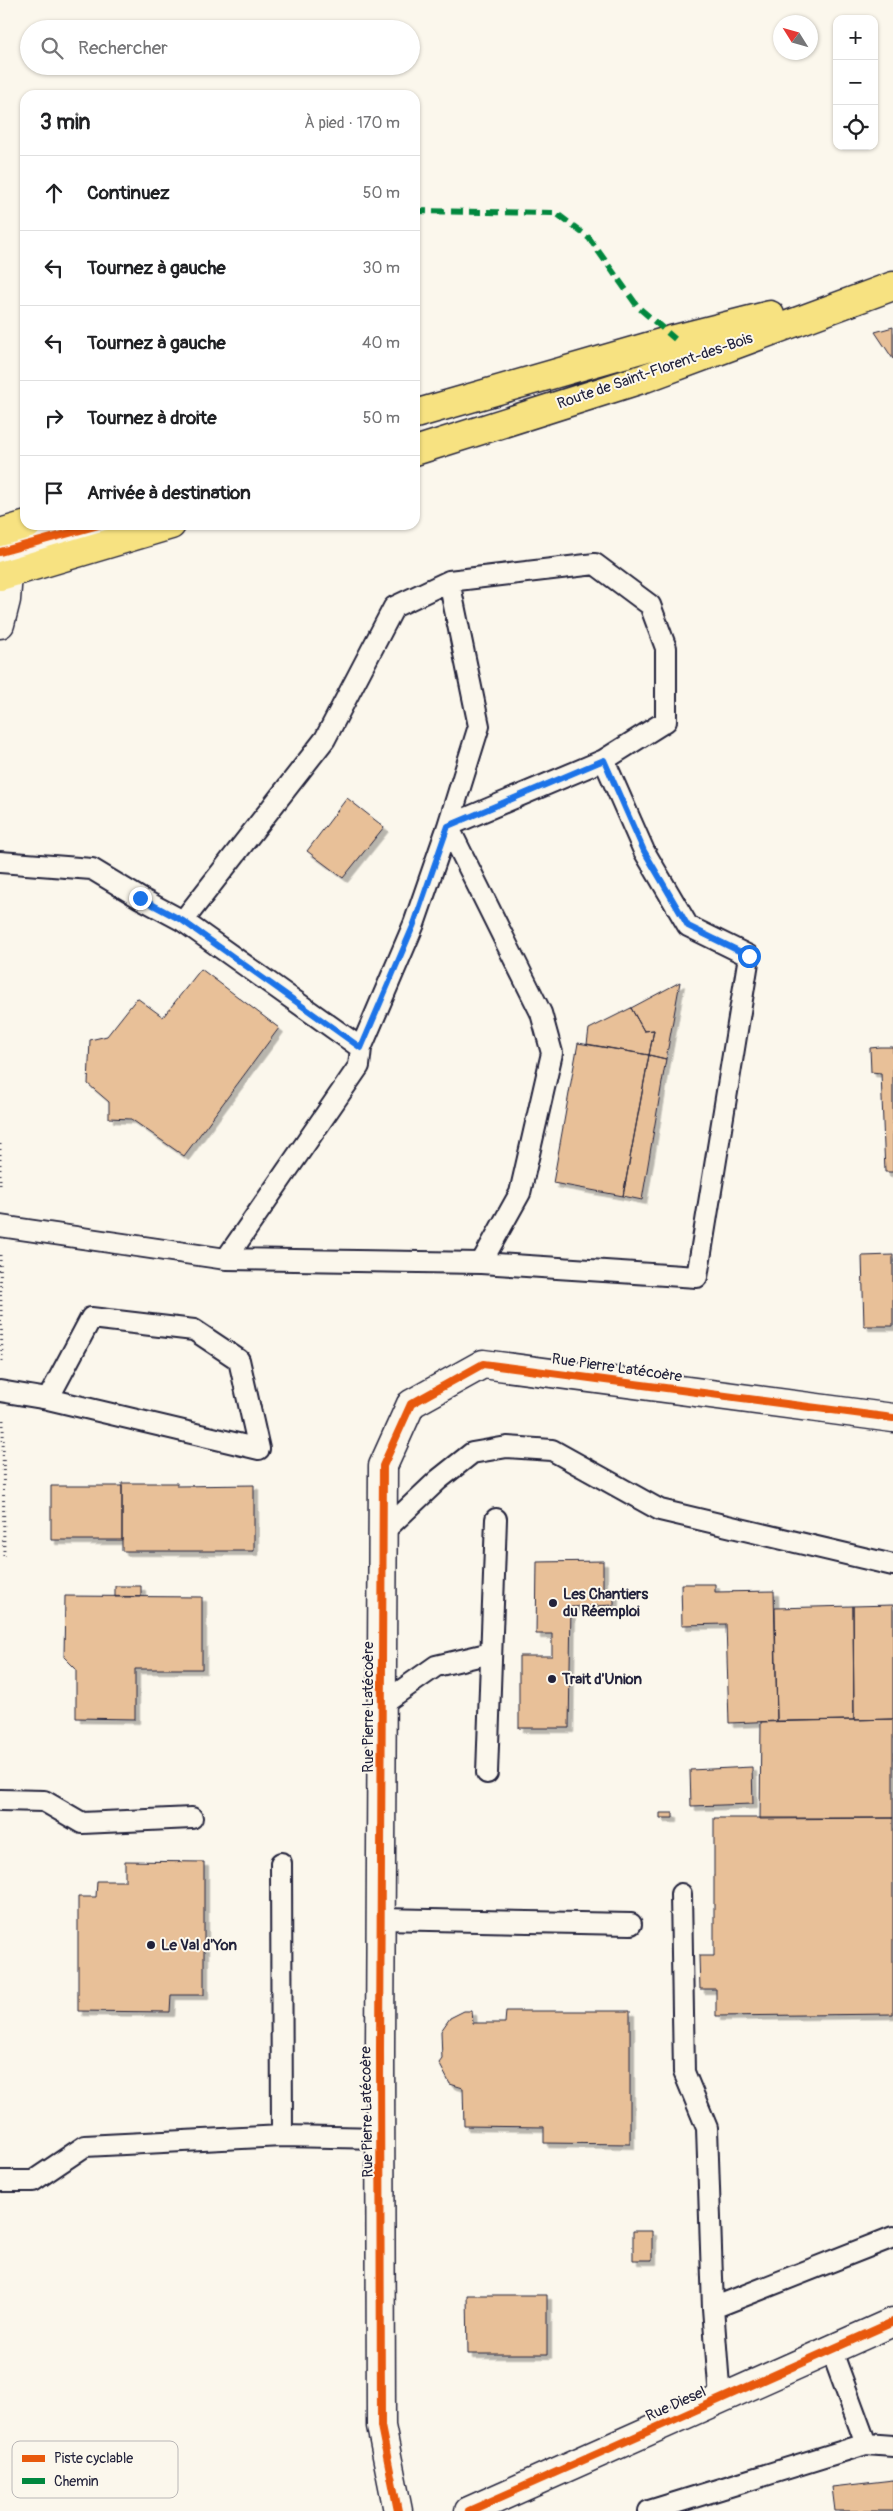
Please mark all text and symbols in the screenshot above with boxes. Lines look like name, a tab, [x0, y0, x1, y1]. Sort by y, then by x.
north arrow	[773, 15, 818, 60]
map controls	[833, 15, 878, 150]
button: +	[833, 15, 878, 60]
search box	[20, 20, 420, 75]
icon: search	[38, 34, 66, 62]
text: Rechercher	[78, 36, 168, 60]
button: −	[833, 60, 878, 105]
button: locate	[833, 105, 878, 150]
text: 3 min	[40, 109, 90, 136]
text: À pied · 170 m	[304, 113, 400, 133]
icon: ahead	[40, 179, 68, 207]
text: Continuez	[87, 181, 170, 205]
text: 50 m	[363, 183, 400, 203]
icon: left	[40, 254, 68, 282]
text: Tournez à gauche	[87, 256, 226, 280]
text: 30 m	[362, 258, 400, 278]
street label: Route de Saint-Florent-des-Bois	[555, 328, 756, 413]
icon: left	[40, 329, 68, 357]
text: Tournez à gauche	[87, 331, 226, 355]
text: 40 m	[362, 333, 400, 353]
icon: right	[40, 404, 68, 432]
text: Tournez à droite	[87, 406, 217, 430]
text: 50 m	[363, 408, 400, 428]
icon: arrive	[40, 479, 68, 507]
text: Arrivée à destination	[87, 481, 251, 505]
route end	[129, 887, 152, 910]
route start	[738, 945, 761, 968]
street label: Rue Pierre Latécoère	[551, 1349, 684, 1387]
place label: Les Chantiers du Réemploi	[563, 1585, 648, 1621]
marker: Les Chantiers du Réemploi	[547, 1597, 559, 1609]
street label: Rue Pierre Latécoère	[359, 1641, 378, 1773]
place label: Trait d'Union	[561, 1670, 642, 1689]
marker: Trait d'Union	[546, 1673, 558, 1685]
place label: Le Val d'Yon	[161, 1936, 237, 1955]
marker: Le Val d'Yon	[145, 1939, 157, 1951]
street label: Rue Pierre Latécoère	[356, 2046, 378, 2178]
street label: Rue Diesel	[643, 2382, 709, 2426]
legend	[12, 2441, 178, 2498]
text: Piste cyclable	[54, 2450, 133, 2467]
text: Chemin	[54, 2473, 99, 2490]

